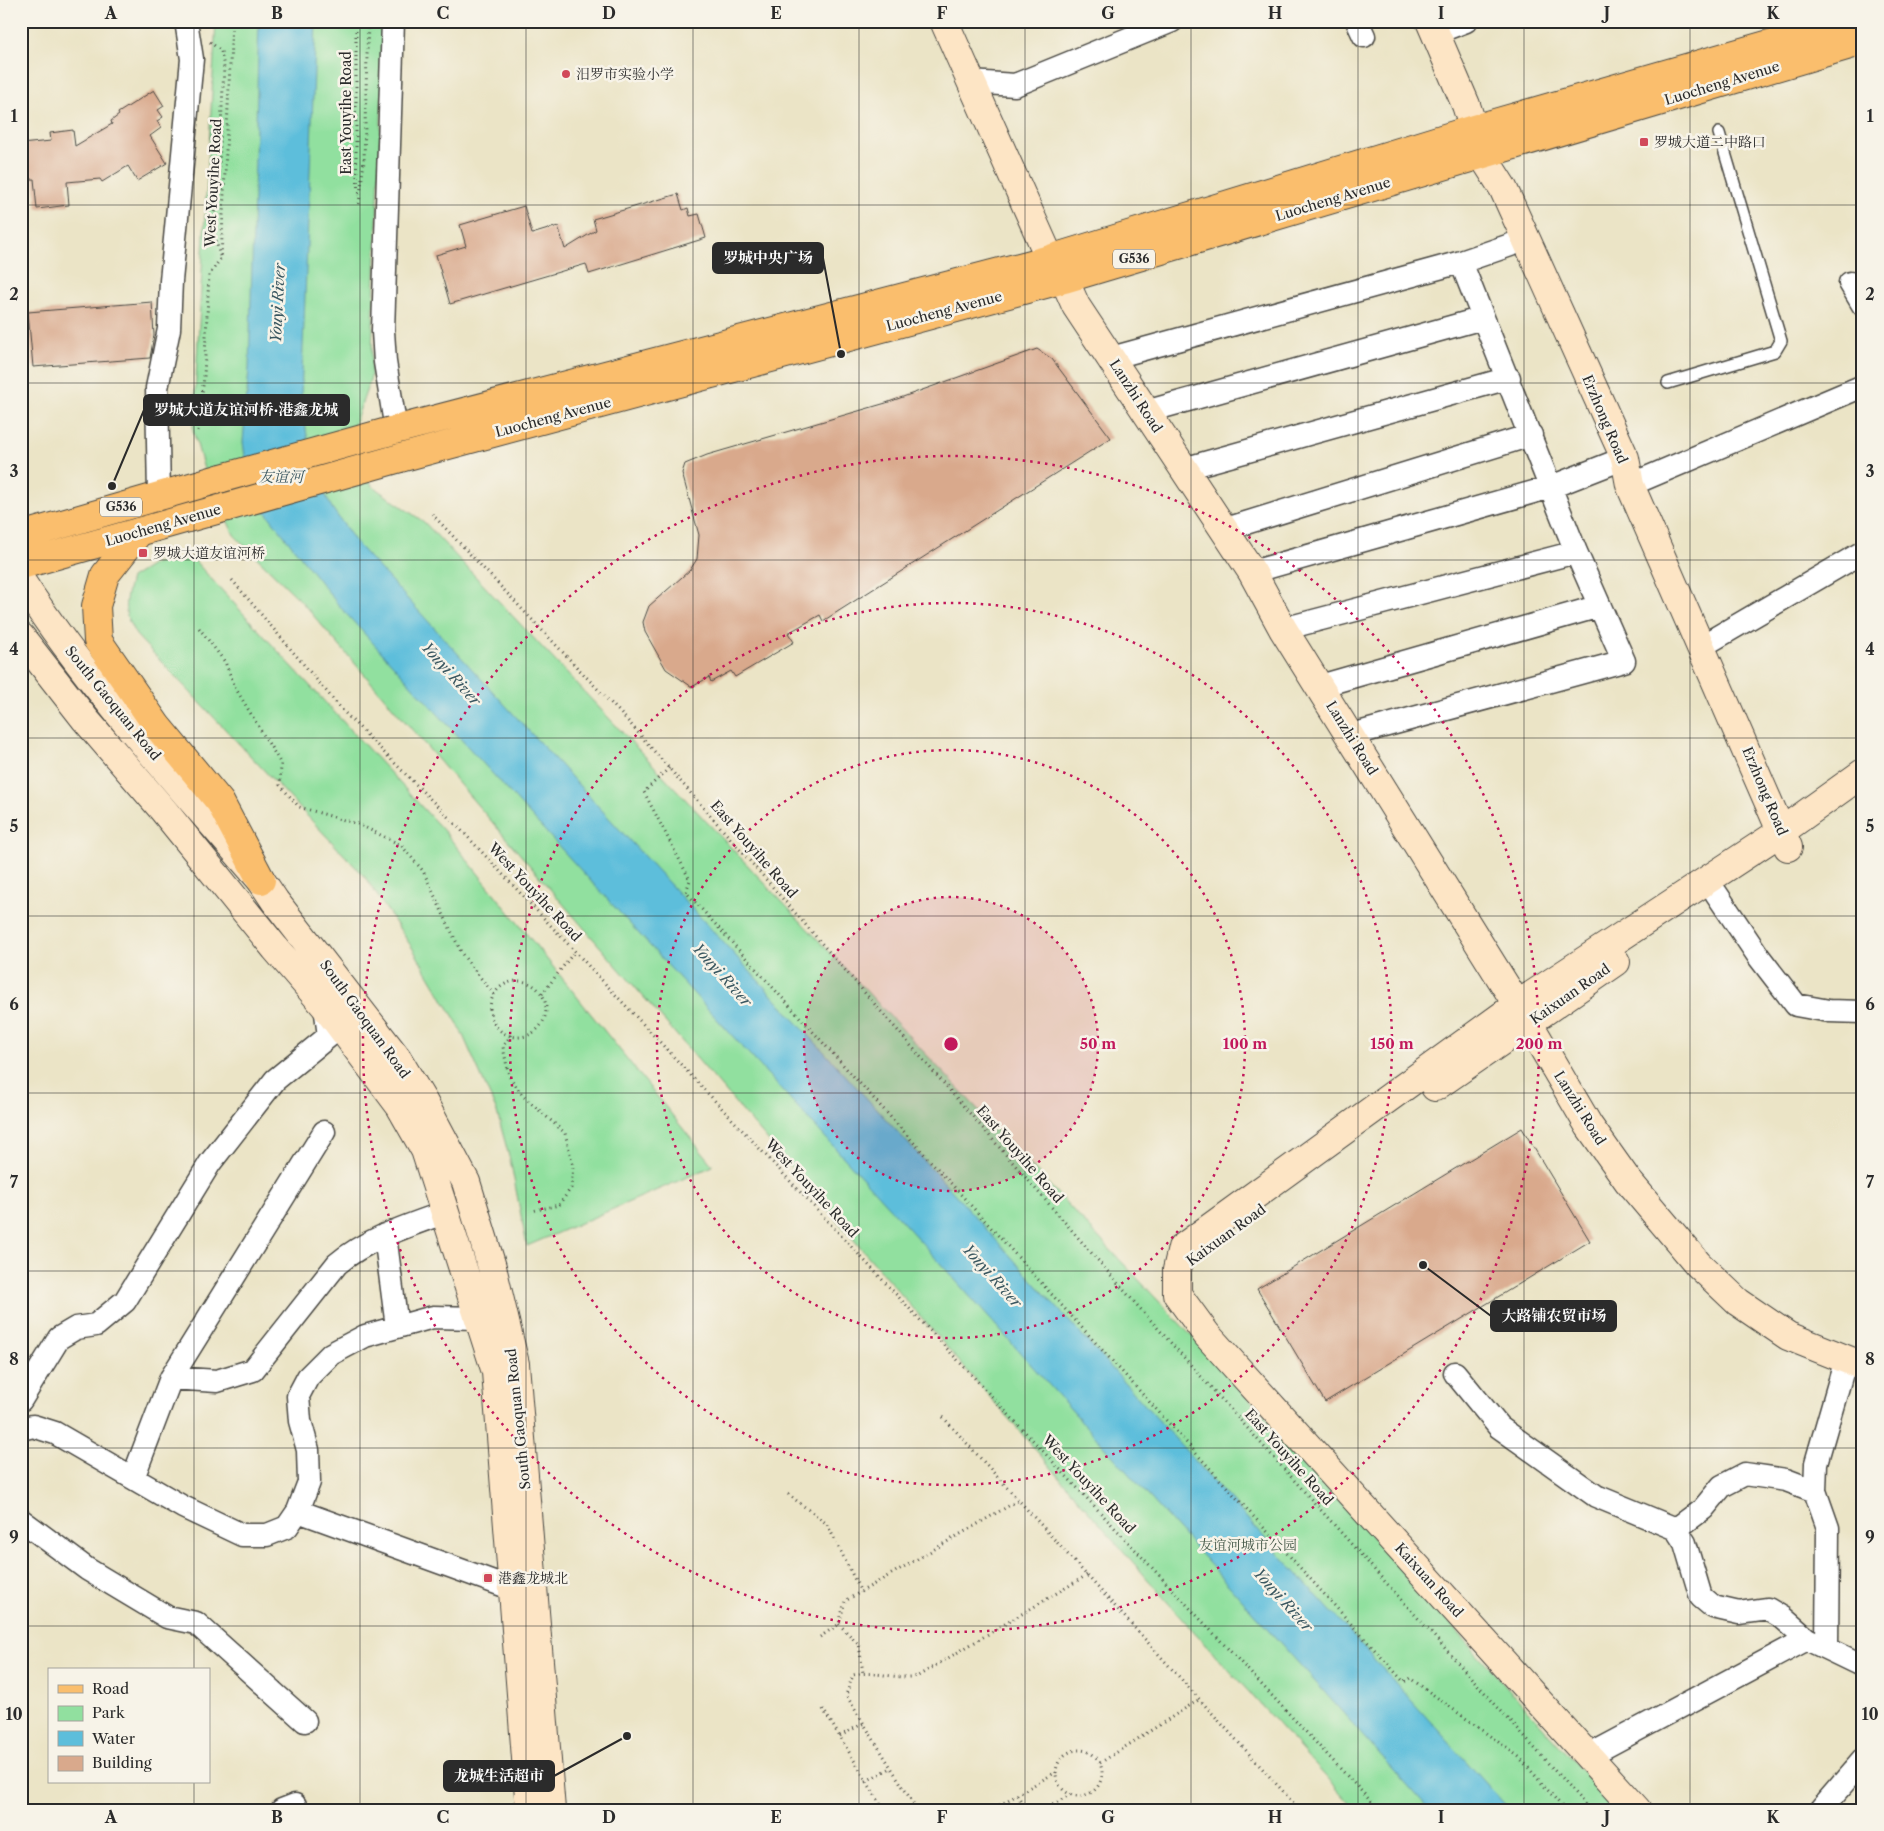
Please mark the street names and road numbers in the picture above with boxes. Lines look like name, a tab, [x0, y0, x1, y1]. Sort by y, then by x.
street label: East Youyihe Road	[337, 51, 355, 175]
street label: Luocheng Avenue	[1662, 57, 1782, 109]
street label: West Youyihe Road	[201, 118, 225, 249]
street label: Luocheng Avenue	[1273, 173, 1393, 225]
road number: G536	[1113, 250, 1155, 268]
street label: Luocheng Avenue	[884, 287, 1004, 335]
street label: Lanzhi Road	[1106, 356, 1167, 436]
street label: Erzhong Road	[1578, 372, 1632, 466]
street label: Luocheng Avenue	[493, 393, 613, 441]
road number: G536	[100, 498, 142, 516]
street label: Luocheng Avenue	[103, 500, 223, 550]
street label: South Gaoquan Road	[61, 642, 165, 764]
street label: Lanzhi Road	[1322, 698, 1382, 779]
street label: Erzhong Road	[1738, 744, 1792, 838]
street label: East Youyihe Road	[707, 796, 802, 902]
street label: West Youyihe Road	[484, 838, 586, 945]
street label: South Gaoquan Road	[316, 956, 414, 1082]
street label: Kaixuan Road	[1526, 959, 1614, 1028]
street label: Lanzhi Road	[1550, 1068, 1610, 1149]
street label: East Youyihe Road	[973, 1101, 1068, 1207]
street label: West Youyihe Road	[761, 1134, 863, 1241]
street label: Kaixuan Road	[1183, 1200, 1270, 1270]
street label: South Gaoquan Road	[502, 1347, 534, 1490]
street label: East Youyihe Road	[1241, 1405, 1337, 1509]
street label: West Youyihe Road	[1038, 1430, 1140, 1537]
street label: Kaixuan Road	[1391, 1539, 1467, 1621]

